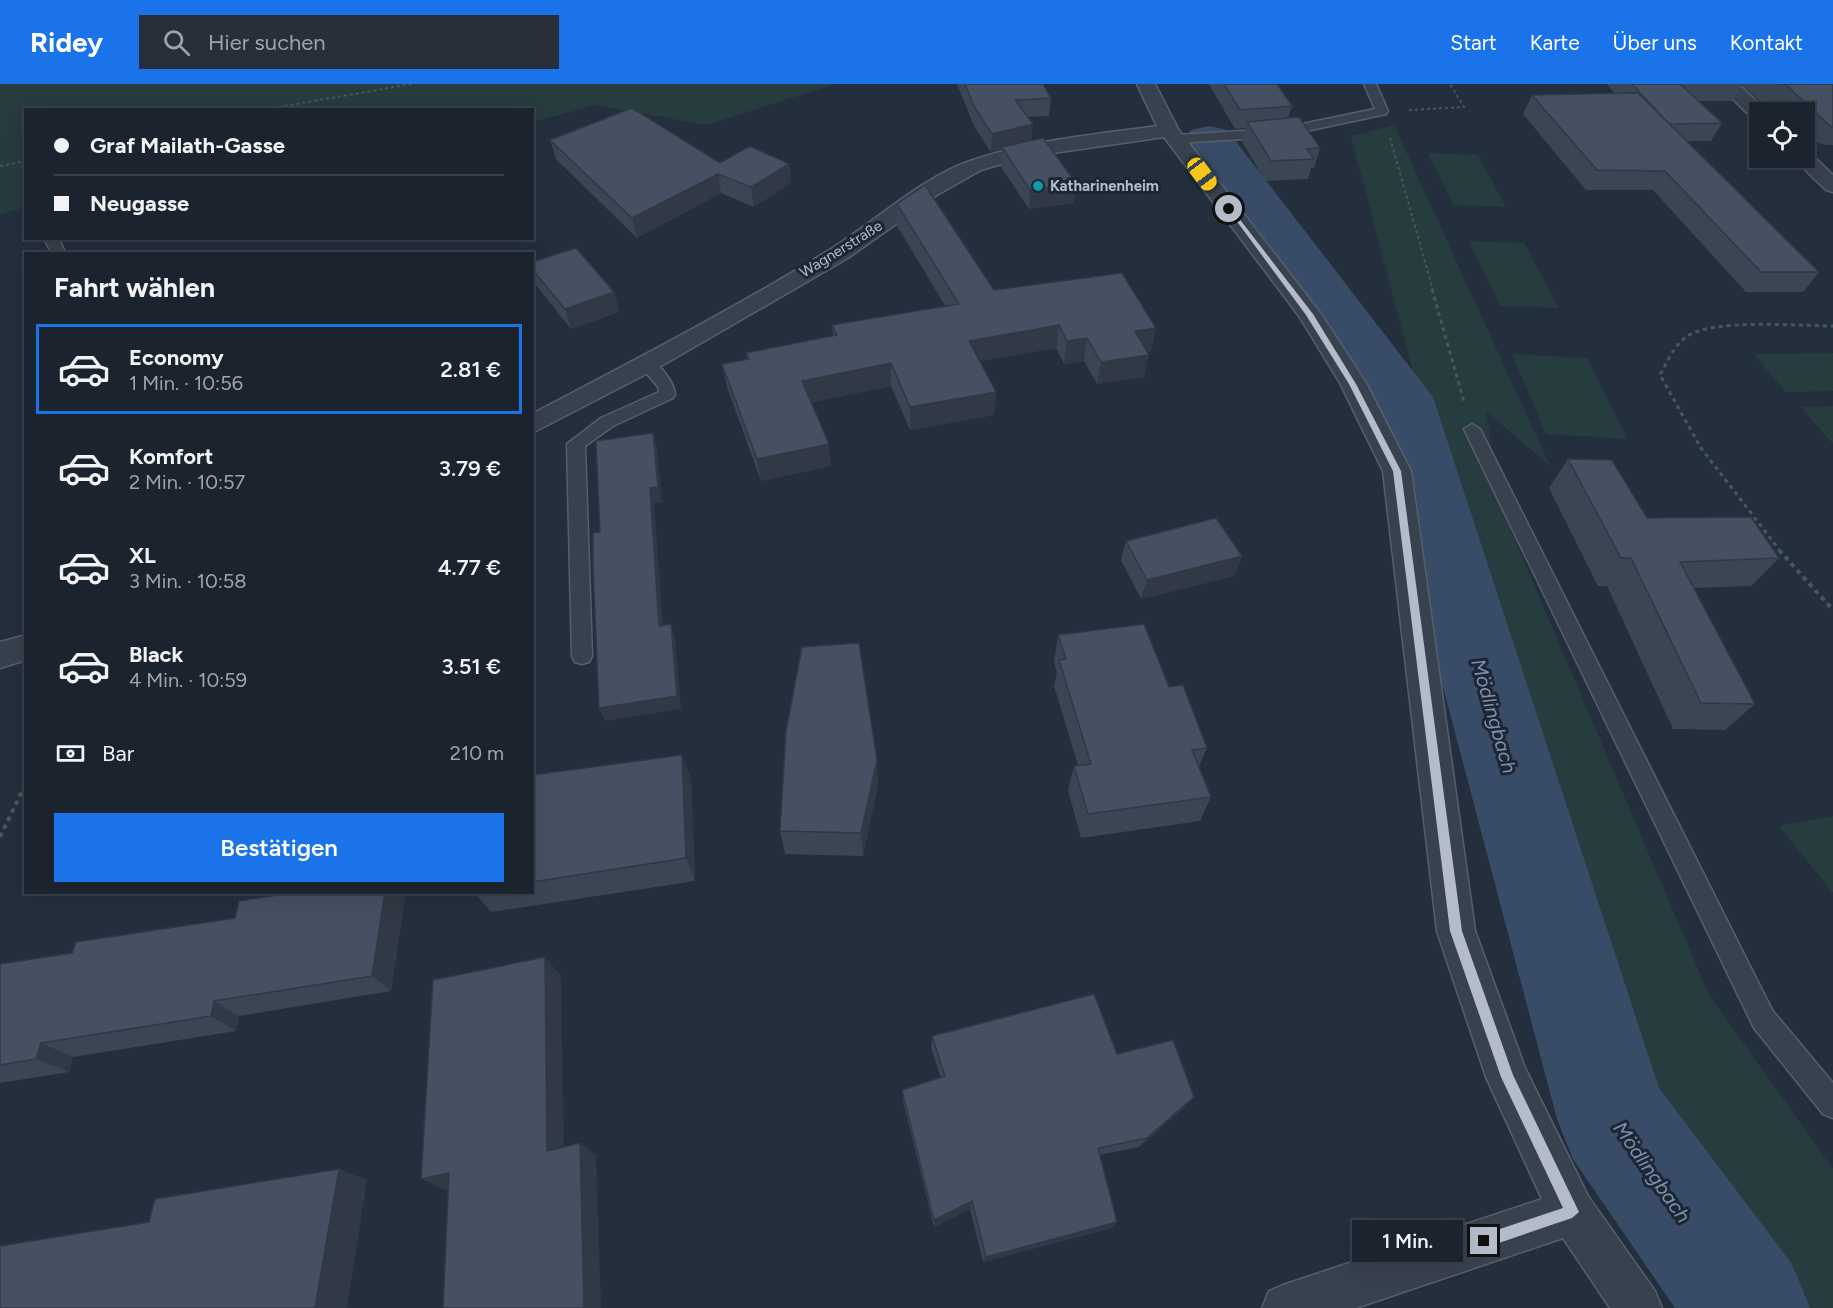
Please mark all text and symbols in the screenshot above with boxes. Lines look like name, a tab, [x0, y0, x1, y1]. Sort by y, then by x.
search box	[139, 15, 559, 69]
text: Ridey	[30, 25, 103, 59]
icon: search	[160, 26, 193, 59]
text: Hier suchen	[208, 29, 326, 56]
text: Start	[1450, 30, 1497, 55]
text: Karte	[1530, 30, 1580, 55]
text: Über uns	[1613, 30, 1697, 55]
text: Kontakt	[1730, 30, 1803, 55]
map controls	[1749, 102, 1815, 168]
button: locate	[1749, 102, 1815, 168]
text: Graf Mailath-Gasse	[90, 132, 285, 159]
car	[1184, 154, 1220, 194]
place label: Katharinenheim	[1050, 177, 1159, 195]
marker: Katharinenheim	[1031, 179, 1045, 193]
text: Neugasse	[90, 190, 189, 217]
route start	[1215, 195, 1242, 222]
street label: Wagnerstraße	[796, 216, 886, 282]
text: Fahrt wählen	[54, 271, 215, 304]
icon: car	[57, 342, 111, 396]
text: Economy	[129, 344, 224, 371]
text: 2.81 €	[440, 356, 501, 383]
text: 1 Min. · 10:56	[129, 371, 243, 395]
icon: car	[57, 441, 111, 495]
text: Komfort	[129, 443, 213, 470]
text: 3.79 €	[439, 455, 501, 482]
text: 2 Min. · 10:57	[129, 470, 245, 494]
icon: car	[57, 540, 111, 594]
text: XL	[129, 542, 156, 569]
text: 4.77 €	[438, 554, 501, 581]
text: 3 Min. · 10:58	[129, 569, 247, 593]
icon: car	[57, 639, 111, 693]
text: Black	[129, 641, 183, 668]
text: 3.51 €	[442, 653, 501, 680]
water label: Mödlingbach	[1466, 656, 1522, 776]
text: 4 Min. · 10:59	[129, 668, 247, 692]
icon: cash	[54, 737, 87, 770]
text: Bar	[102, 740, 134, 767]
text: 210 m	[450, 741, 504, 765]
button: Bestätigen	[54, 813, 504, 882]
water label: Mödlingbach	[1608, 1117, 1696, 1227]
callout: 1 Min.	[1352, 1220, 1463, 1262]
route end	[1470, 1227, 1497, 1254]
text: 1 Min.	[1382, 1229, 1433, 1253]

